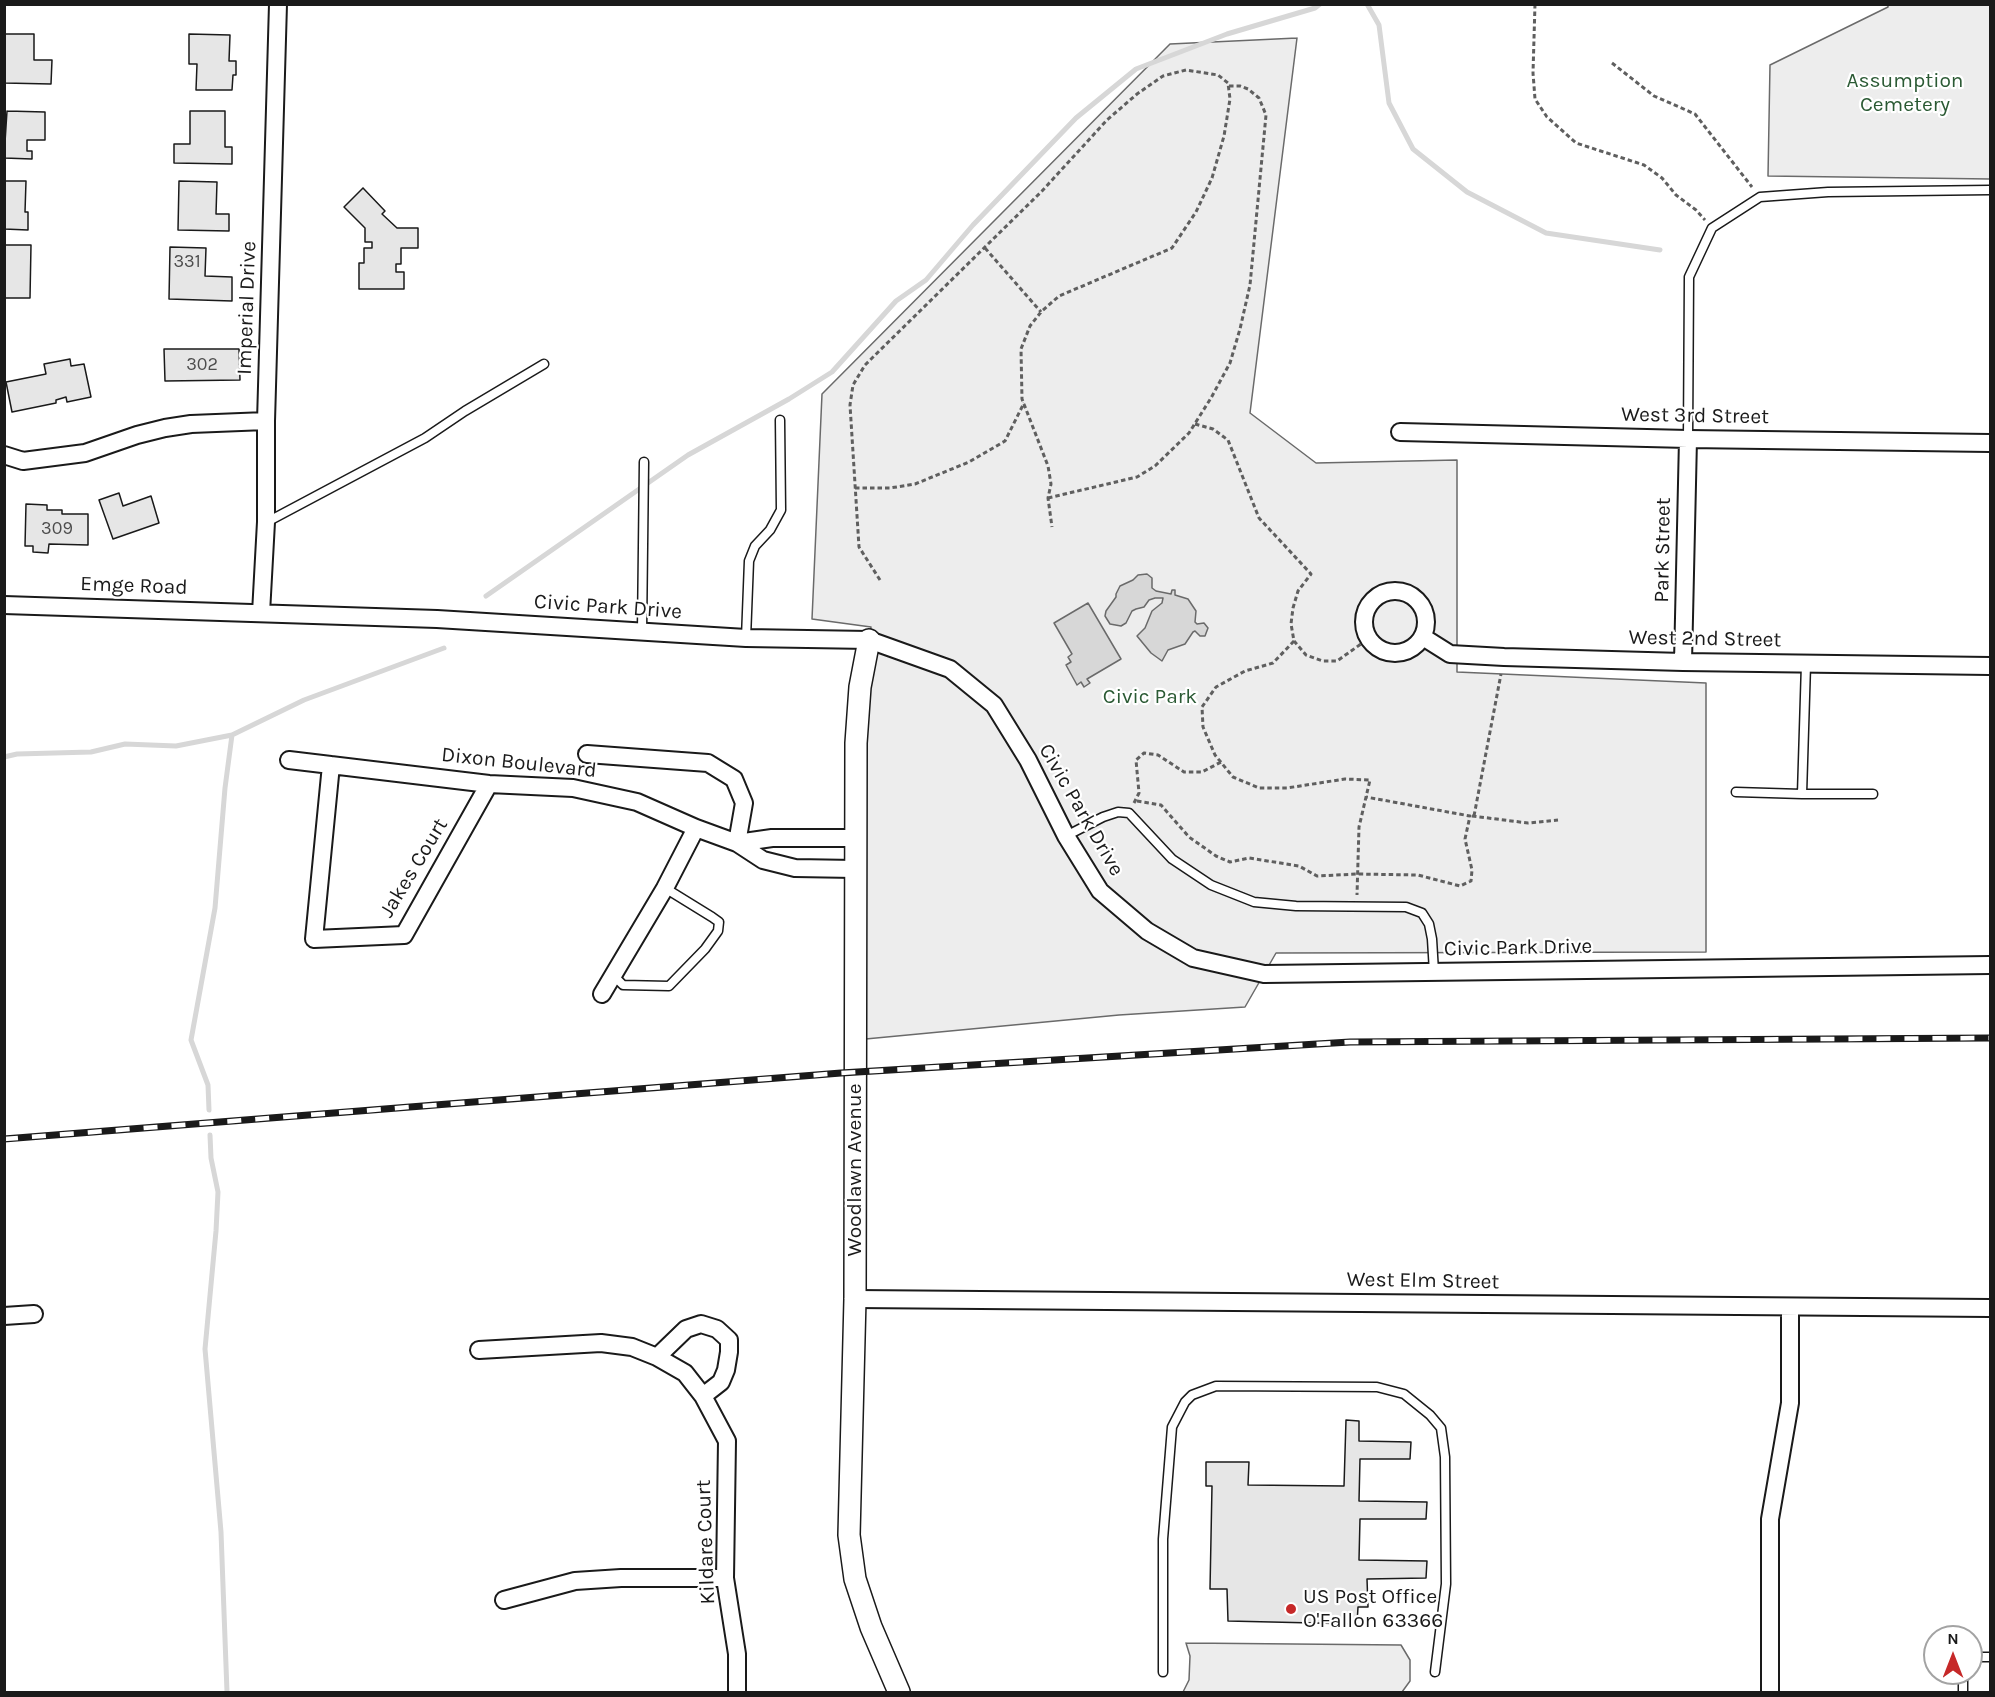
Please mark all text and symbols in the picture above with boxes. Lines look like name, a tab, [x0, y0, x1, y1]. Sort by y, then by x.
park label: Assumption Cemetery	[1846, 68, 1964, 118]
street label: Imperial Drive	[232, 241, 262, 375]
house number: 331	[173, 251, 201, 273]
house number: 302	[186, 354, 218, 376]
street label: West 3rd Street	[1621, 402, 1769, 430]
street label: Park Street	[1649, 497, 1677, 603]
house number: 309	[41, 518, 73, 540]
street label: Emge Road	[80, 572, 188, 600]
street label: Civic Park Drive	[533, 589, 683, 625]
street label: West 2nd Street	[1628, 625, 1782, 653]
park label: Civic Park	[1103, 684, 1197, 710]
street label: Civic Park Drive	[1033, 739, 1129, 881]
street label: Dixon Boulevard	[440, 742, 598, 784]
street label: Jakes Court	[375, 814, 453, 922]
street label: Civic Park Drive	[1444, 934, 1592, 962]
street label: Woodlawn Avenue	[842, 1084, 868, 1256]
street label: West Elm Street	[1346, 1267, 1500, 1295]
street label: Kildare Court	[691, 1479, 721, 1605]
place label: US Post Office O'Fallon 63366	[1303, 1584, 1443, 1634]
marker: US Post Office O'Fallon 63366	[1284, 1602, 1298, 1616]
north arrow	[1923, 1625, 1983, 1685]
text: N	[1947, 1629, 1959, 1648]

